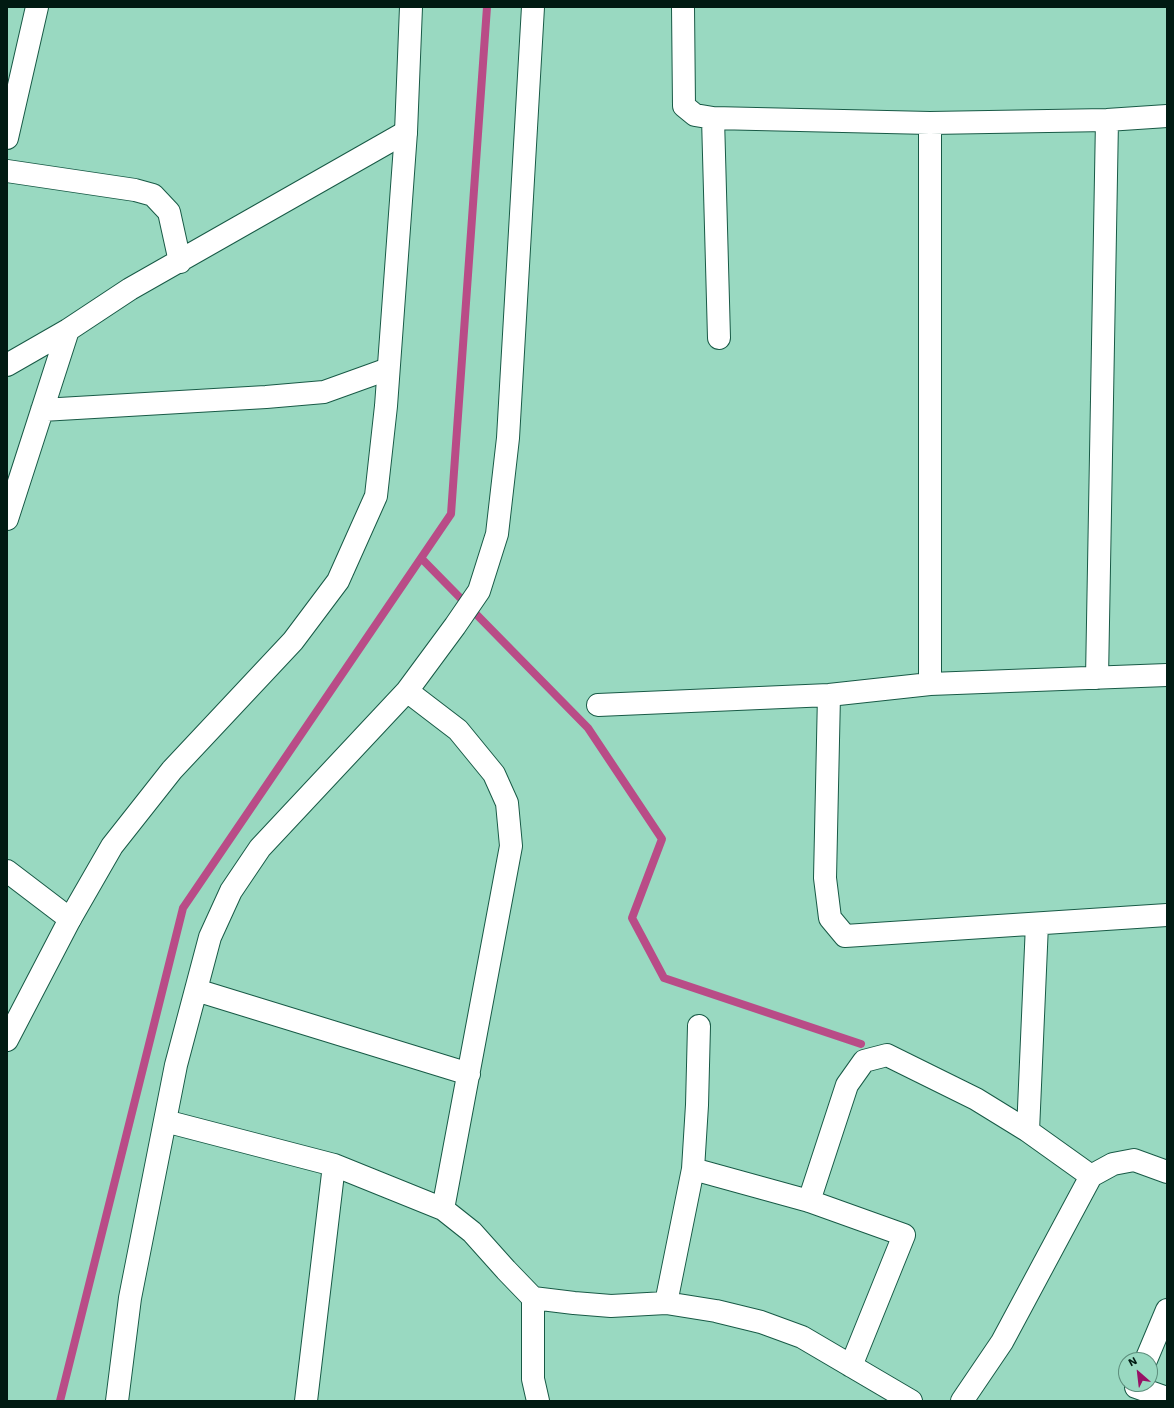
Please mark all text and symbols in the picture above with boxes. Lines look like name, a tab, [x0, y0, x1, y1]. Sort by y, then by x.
north arrow	[1118, 1352, 1158, 1392]
text: N	[1126, 1354, 1139, 1369]

